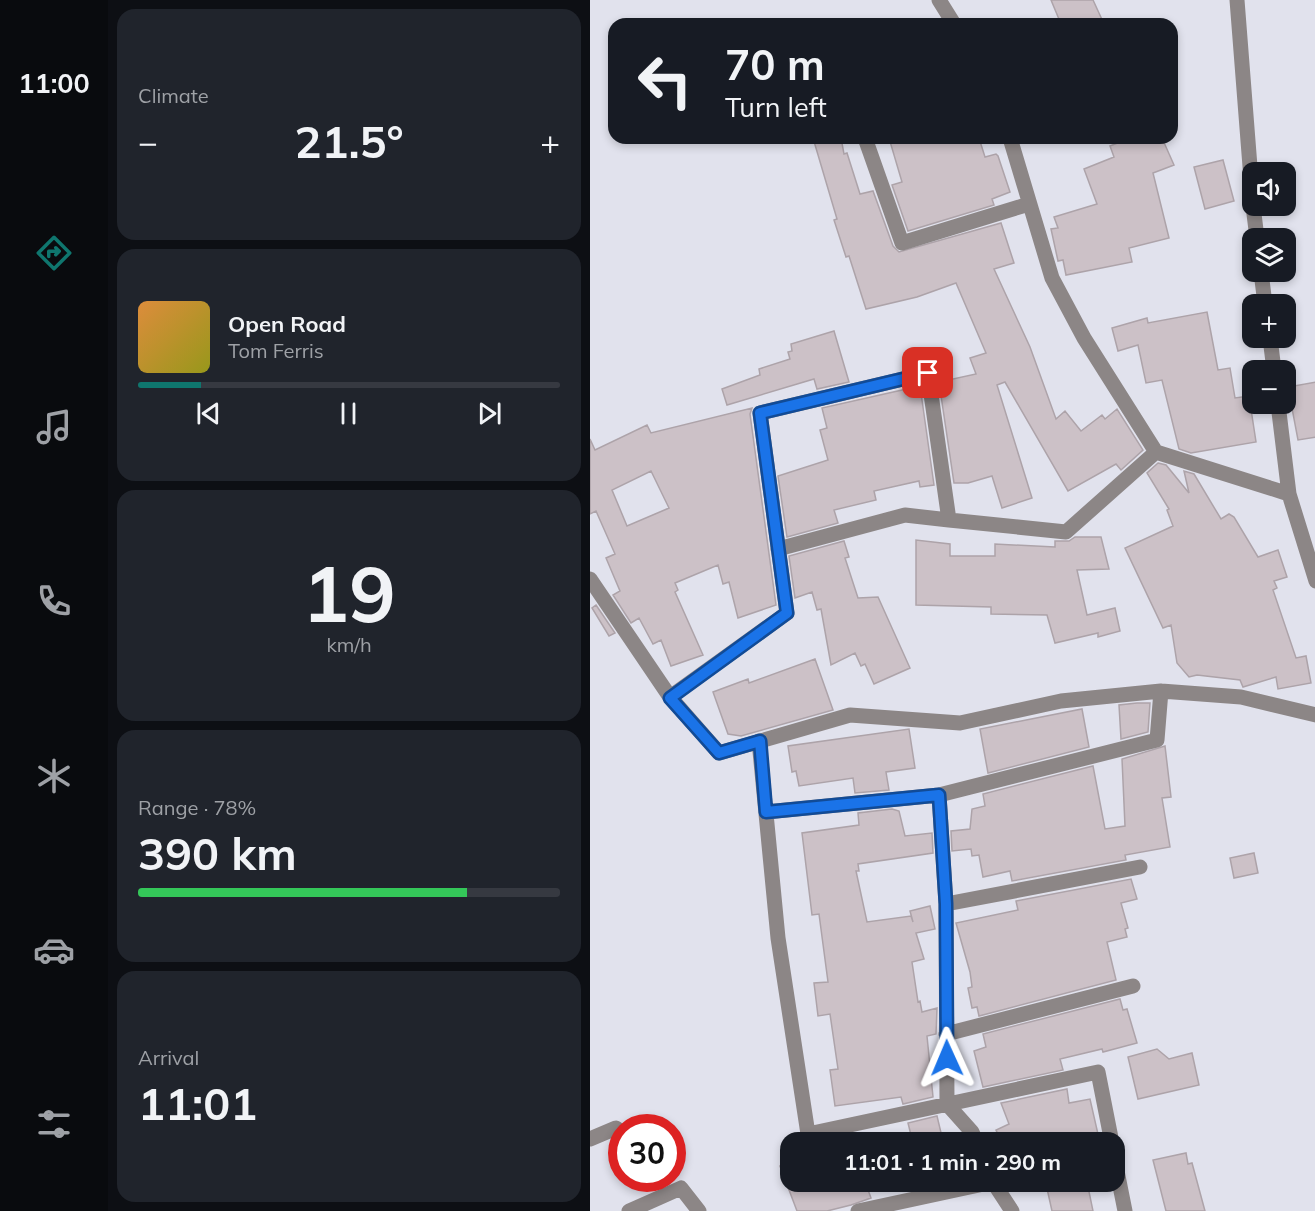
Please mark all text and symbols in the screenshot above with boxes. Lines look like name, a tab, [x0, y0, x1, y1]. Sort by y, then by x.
text: 70 m	[725, 38, 825, 91]
icon: left	[626, 42, 704, 120]
text: 11:00	[18, 66, 90, 100]
text: Climate	[138, 83, 209, 108]
text: Turn left	[725, 90, 827, 124]
text: 21.5°	[294, 113, 404, 169]
text: −	[138, 121, 158, 162]
text: +	[540, 121, 560, 162]
map controls	[1242, 162, 1296, 414]
button: sound	[1242, 162, 1296, 216]
button: layers	[1242, 228, 1296, 282]
icon: directions	[33, 232, 75, 274]
button: +	[1242, 294, 1296, 348]
text: Open Road	[228, 310, 346, 338]
text: Tom Ferris	[228, 338, 324, 363]
pin	[902, 347, 953, 398]
icon: arrive	[911, 356, 944, 389]
button: −	[1242, 360, 1296, 414]
icon: previous	[192, 397, 225, 430]
icon: pause	[332, 397, 365, 430]
icon: next	[473, 397, 506, 430]
icon: music	[33, 406, 75, 448]
text: 19	[302, 544, 396, 642]
icon: phone	[33, 580, 75, 622]
text: km/h	[326, 632, 372, 657]
icon: climate	[33, 755, 75, 797]
text: Range · 78%	[138, 795, 256, 820]
text: 390 km	[138, 825, 297, 881]
icon: car	[33, 929, 75, 971]
position arrow	[915, 1026, 979, 1090]
text: Arrival	[138, 1045, 199, 1070]
text: 11:01	[138, 1075, 257, 1131]
icon: filters	[33, 1103, 75, 1145]
speed limit sign: 30	[608, 1114, 686, 1192]
text: 11:01 · 1 min · 290 m	[844, 1148, 1061, 1176]

